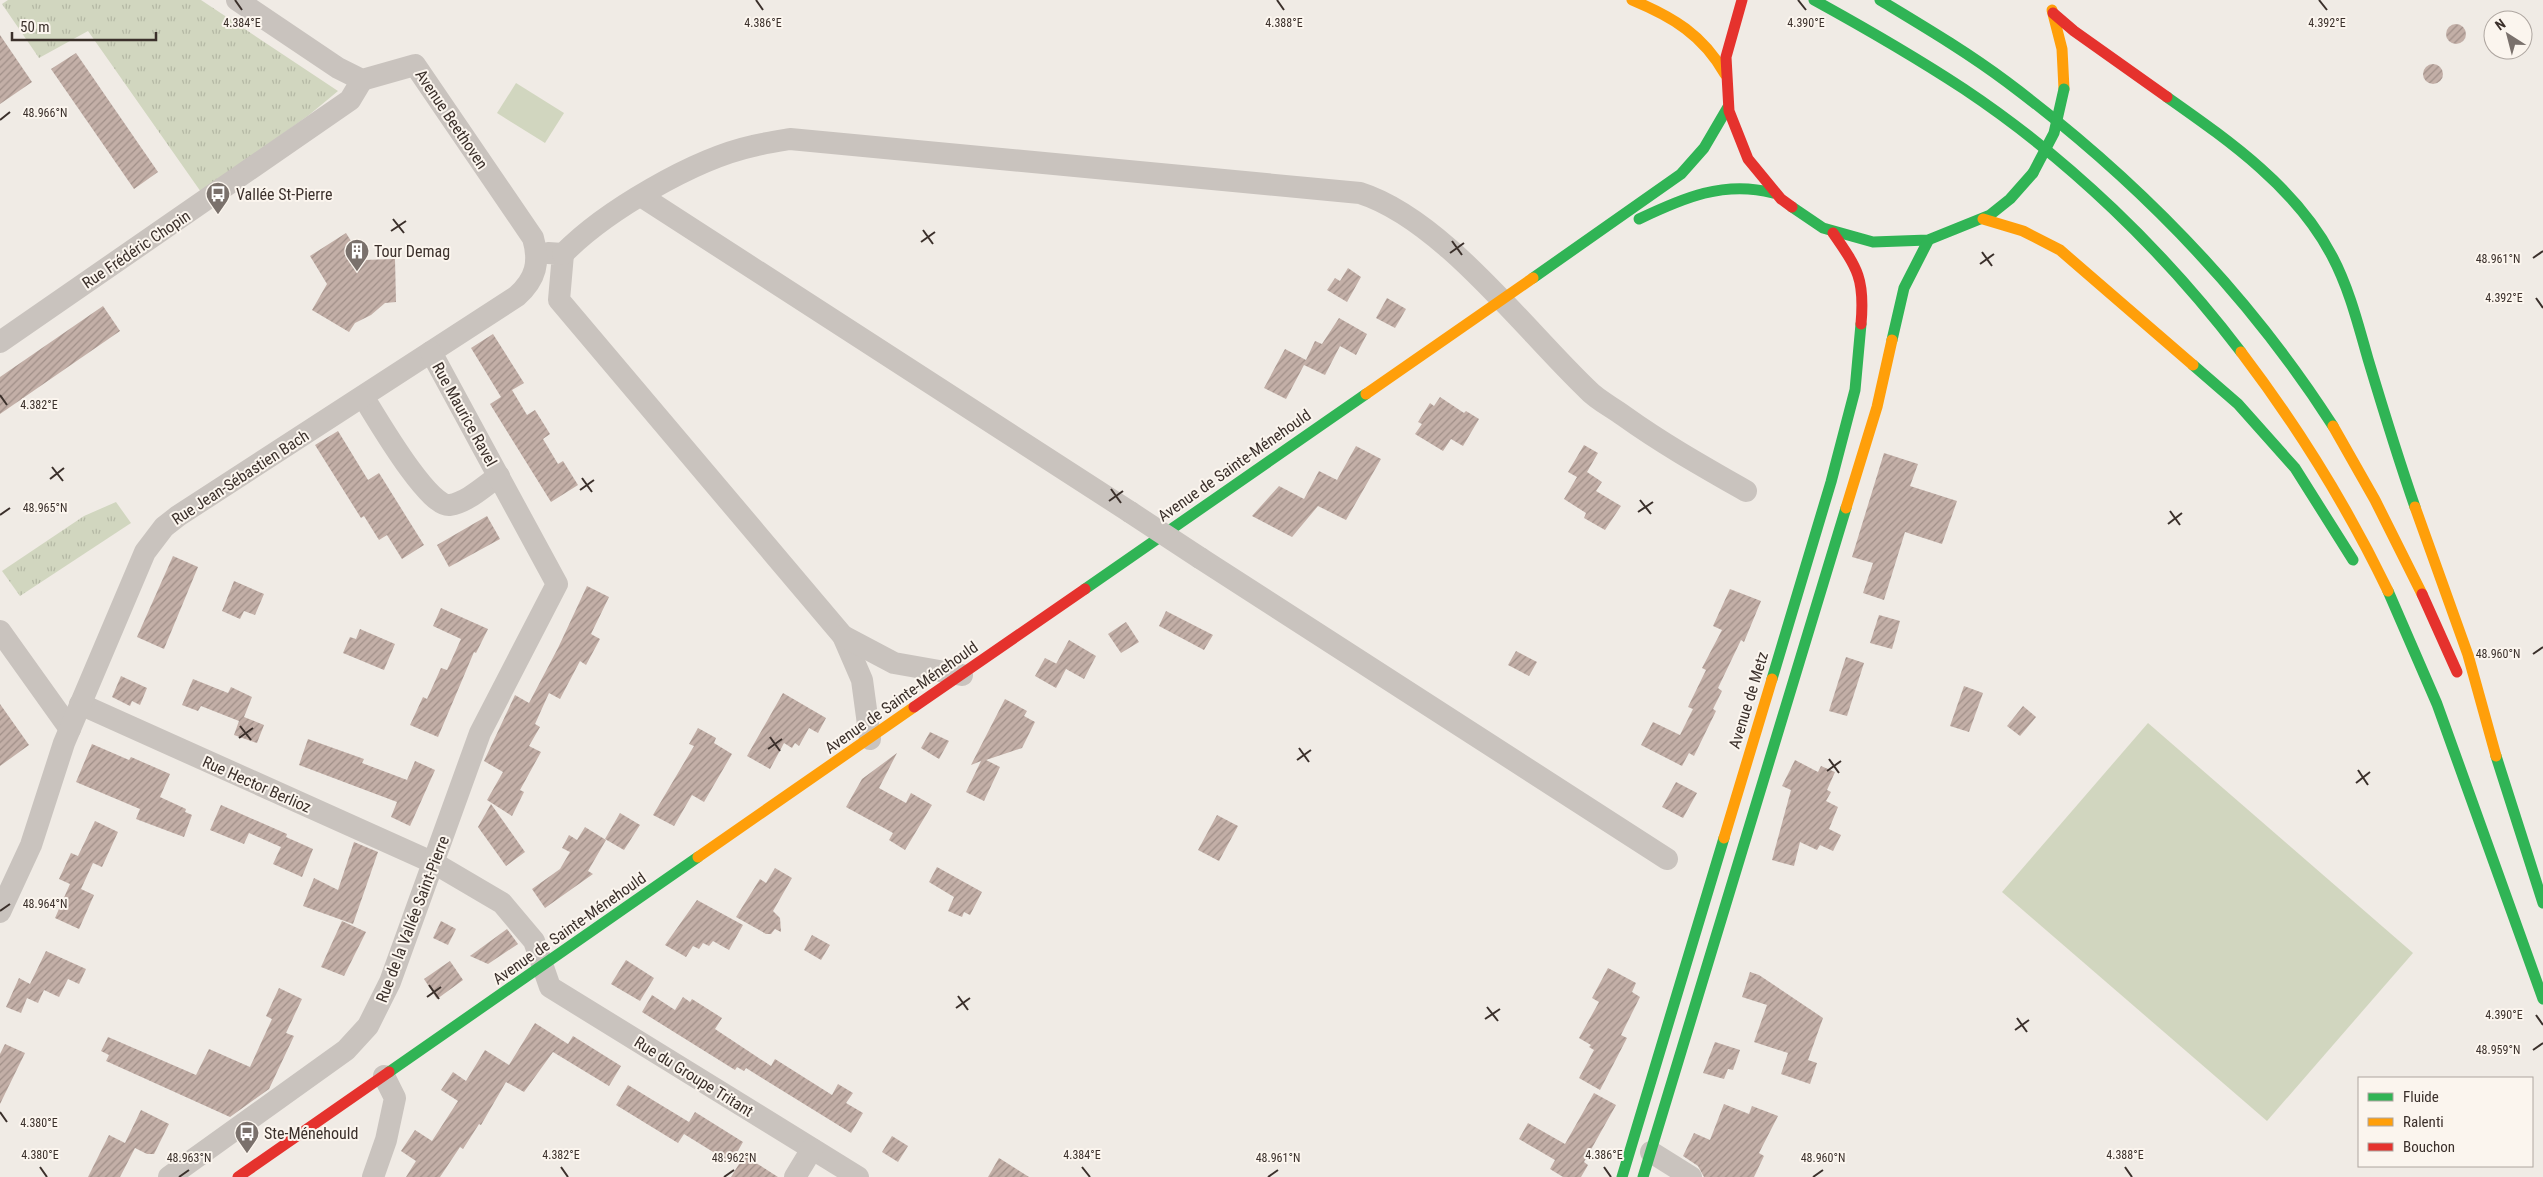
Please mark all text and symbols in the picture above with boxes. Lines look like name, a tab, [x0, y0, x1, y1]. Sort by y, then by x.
scale bar	[12, 10, 156, 42]
north arrow	[2483, 10, 2533, 60]
text: N	[2492, 15, 2509, 33]
text: 4.384°E	[223, 16, 261, 30]
text: 4.386°E	[744, 16, 782, 30]
text: 4.388°E	[1265, 16, 1303, 30]
text: 4.390°E	[1787, 16, 1825, 30]
text: 4.392°E	[2308, 16, 2346, 30]
text: 50 m	[20, 18, 50, 36]
street label: Avenue Beethoven	[411, 66, 492, 173]
text: 48.966°N	[23, 106, 67, 120]
bus stop icon: Vallée St-Pierre	[205, 181, 231, 215]
place label: Vallée St-Pierre	[236, 185, 332, 204]
street label: Rue Frédéric Chopin	[79, 206, 194, 293]
building icon: Tour Demag	[344, 238, 370, 272]
place label: Tour Demag	[374, 242, 450, 261]
text: 48.961°N	[2476, 252, 2520, 266]
text: 4.392°E	[2485, 291, 2523, 305]
street label: Rue Maurice Ravel	[428, 359, 501, 470]
text: 4.382°E	[20, 398, 58, 412]
street label: Avenue de Sainte-Ménehould	[1154, 405, 1314, 525]
street label: Rue Jean-Sébastien Bach	[168, 426, 312, 529]
text: 48.965°N	[23, 501, 67, 515]
street label: Avenue de Sainte-Ménehould	[821, 637, 981, 757]
text: 48.960°N	[2476, 647, 2520, 661]
street label: Avenue de Metz	[1725, 649, 1772, 751]
street label: Rue Hector Berlioz	[200, 752, 314, 817]
street label: Rue de la Vallée Saint-Pierre	[372, 833, 453, 1005]
street label: Avenue de Sainte-Ménehould	[489, 868, 649, 988]
text: 48.964°N	[23, 897, 67, 911]
text: 4.390°E	[2485, 1008, 2523, 1022]
street label: Rue du Groupe Tritant	[631, 1032, 757, 1121]
text: 48.959°N	[2476, 1043, 2520, 1057]
legend	[2358, 1077, 2533, 1167]
text: Fluide	[2403, 1088, 2439, 1106]
text: Ralenti	[2403, 1113, 2444, 1131]
text: 4.380°E	[20, 1116, 58, 1130]
bus stop icon: Ste-Ménehould	[234, 1120, 260, 1154]
place label: Ste-Ménehould	[264, 1124, 358, 1143]
text: Bouchon	[2403, 1138, 2455, 1156]
text: 4.380°E	[21, 1148, 59, 1162]
text: 4.382°E	[542, 1148, 580, 1162]
text: 4.384°E	[1063, 1148, 1101, 1162]
text: 4.386°E	[1585, 1148, 1623, 1162]
text: 4.388°E	[2106, 1148, 2144, 1162]
text: 48.963°N	[167, 1151, 211, 1165]
text: 48.962°N	[712, 1151, 756, 1165]
text: 48.961°N	[1256, 1151, 1300, 1165]
text: 48.960°N	[1801, 1151, 1845, 1165]

